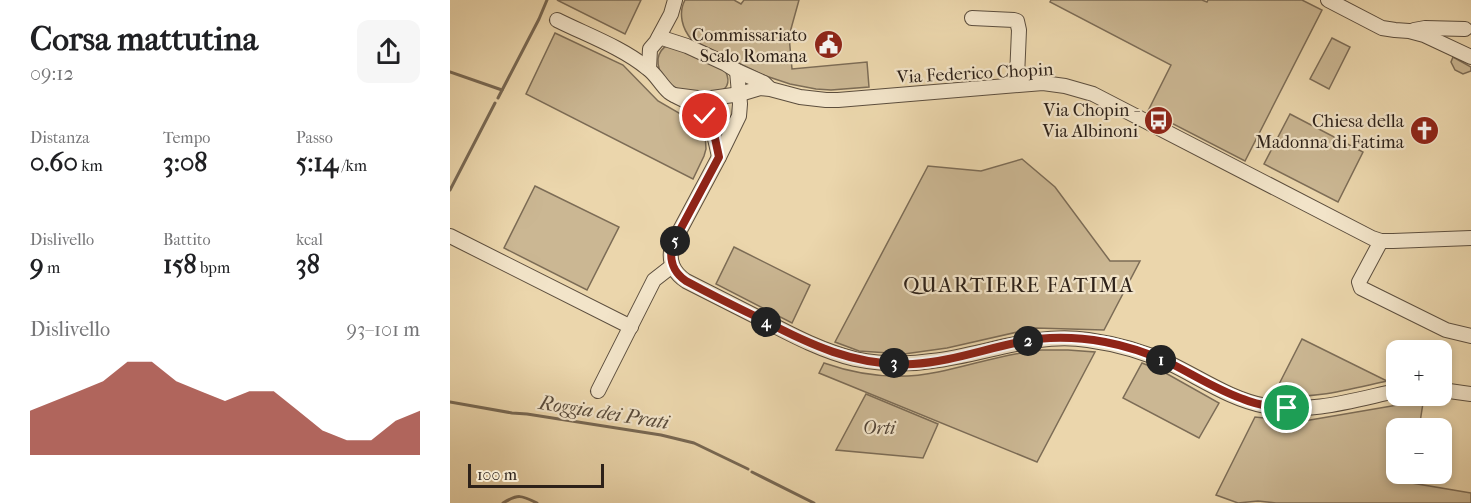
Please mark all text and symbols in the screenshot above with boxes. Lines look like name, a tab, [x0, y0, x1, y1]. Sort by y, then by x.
text: Corsa mattutina	[30, 20, 258, 59]
button: share	[357, 20, 420, 83]
place label: Commissariato Scalo Romana	[692, 25, 808, 67]
public building icon: Commissariato Scalo Romana	[812, 29, 844, 61]
street label: Via Federico Chopin	[895, 59, 1054, 88]
text: 09:12	[30, 62, 74, 85]
pin	[679, 90, 730, 141]
icon: check	[688, 99, 721, 132]
place label: Via Chopin - Via Albinoni	[1042, 100, 1140, 142]
bus stop icon: Via Chopin - Via Albinoni	[1143, 104, 1175, 136]
place label: Chiesa della Madonna di Fatima	[1255, 111, 1405, 153]
church icon: Chiesa della Madonna di Fatima	[1409, 115, 1441, 147]
text: Distanza	[30, 128, 90, 147]
text: Tempo	[163, 128, 210, 147]
text: Passo	[296, 128, 333, 147]
text: 0.60	[30, 147, 78, 178]
text: 3:08	[163, 147, 207, 178]
text: 5:14	[296, 147, 338, 178]
text: km	[78, 156, 103, 175]
text: /km	[338, 156, 367, 175]
pin: 5	[660, 226, 690, 256]
text: Dislivello	[30, 230, 94, 249]
text: Battito	[163, 230, 211, 249]
text: kcal	[296, 230, 323, 249]
text: 5	[672, 231, 678, 250]
text: 9	[30, 249, 44, 280]
text: 158	[163, 249, 196, 280]
text: 38	[296, 249, 320, 280]
text: m	[44, 258, 60, 277]
text: bpm	[196, 258, 230, 277]
district label: QUARTIERE FATIMA	[903, 273, 1135, 297]
pin: 4	[751, 307, 781, 337]
text: 4	[761, 312, 771, 331]
text: Dislivello	[30, 318, 110, 341]
text: 93–101 m	[347, 318, 420, 341]
pin: 2	[1013, 326, 1043, 356]
text: 2	[1024, 331, 1032, 350]
map controls	[1386, 340, 1452, 484]
button: +	[1386, 340, 1452, 406]
pin: 1	[1146, 345, 1176, 375]
pin: 3	[879, 348, 909, 378]
text: 1	[1158, 350, 1164, 369]
text: 3	[891, 353, 897, 372]
pin	[1261, 382, 1312, 433]
water label: Roggia dei Prati	[535, 391, 672, 434]
icon: arrive	[1270, 391, 1303, 424]
park label: Orti	[863, 418, 897, 439]
button: −	[1386, 418, 1452, 484]
scale bar	[468, 461, 604, 488]
text: 100 m	[477, 465, 517, 484]

